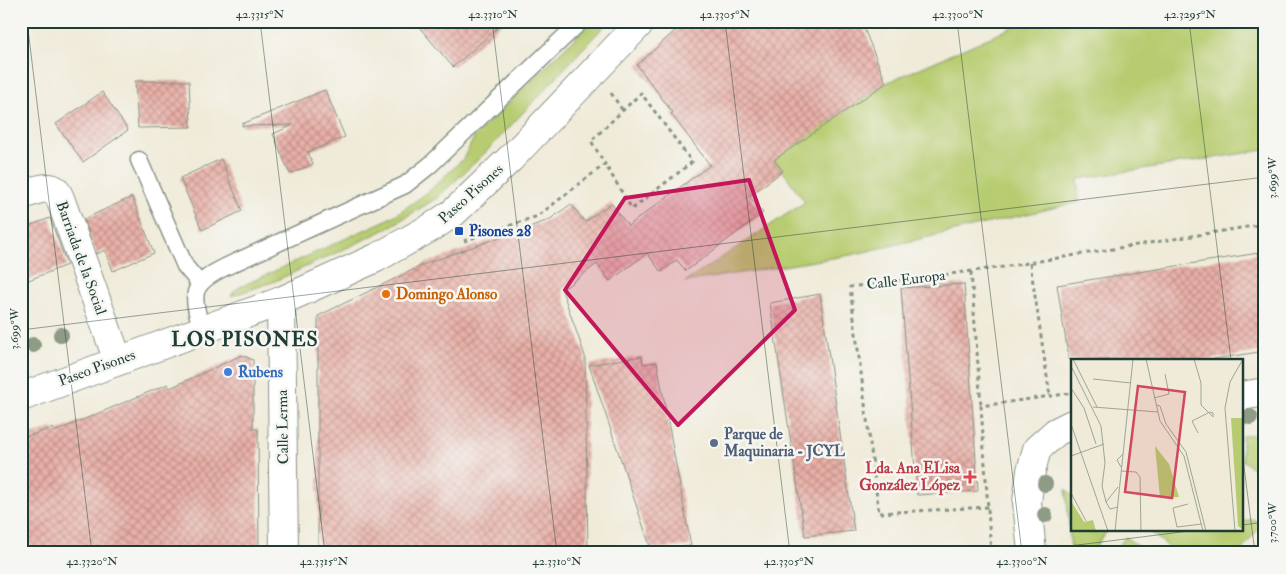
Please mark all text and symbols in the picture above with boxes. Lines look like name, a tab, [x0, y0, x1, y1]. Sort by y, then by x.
text: 42.3315°N	[236, 7, 285, 22]
text: 42.3310°N	[468, 7, 518, 22]
text: 42.3305°N	[700, 7, 751, 22]
text: 42.3300°N	[932, 7, 984, 22]
text: 42.3295°N	[1164, 7, 1216, 22]
text: 3.699°W	[1265, 156, 1280, 199]
street label: Paseo Pisones	[435, 160, 507, 228]
street label: Barriada de la Social	[52, 199, 110, 318]
place label: Pisones 28	[469, 222, 531, 241]
marker: Pisones 28	[453, 225, 465, 237]
street label: Calle Europa	[866, 266, 947, 295]
place label: Domingo Alonso	[396, 285, 498, 305]
marker: Domingo Alonso	[380, 288, 392, 300]
text: 3.699°W	[7, 307, 22, 350]
district label: LOS PISONES	[171, 327, 319, 352]
street label: Paseo Pisones	[56, 345, 138, 391]
inset map	[1071, 359, 1244, 532]
place label: Rubens	[238, 363, 283, 382]
marker: Rubens	[222, 366, 234, 378]
street label: Calle Lerma	[273, 389, 293, 465]
place label: Parque de Maquinaria - JCYL	[723, 425, 845, 462]
marker: Parque de Maquinaria - JCYL	[708, 437, 720, 449]
place label: Lda. Ana ELisa González López	[859, 459, 961, 496]
marker: Lda. Ana ELisa González López	[964, 471, 976, 483]
text: 3.700°W	[1265, 502, 1280, 543]
text: 42.3320°N	[66, 554, 118, 569]
text: 42.3315°N	[300, 554, 349, 569]
text: 42.3310°N	[532, 554, 582, 569]
text: 42.3305°N	[764, 554, 815, 569]
text: 42.3300°N	[996, 554, 1048, 569]

